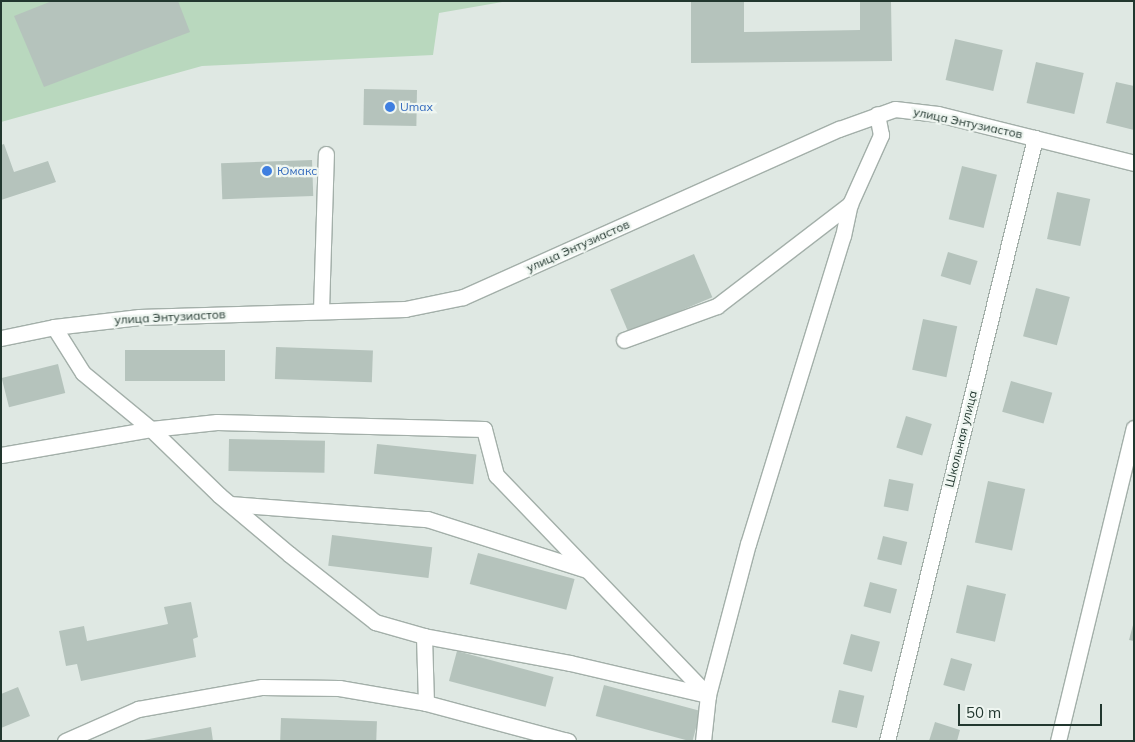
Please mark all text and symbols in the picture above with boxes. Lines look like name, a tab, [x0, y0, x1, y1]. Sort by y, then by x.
place label: Umax	[400, 100, 433, 114]
marker: Umax	[384, 101, 396, 113]
street label: улица Энтузиастов	[912, 104, 1024, 142]
place label: Юмакс	[277, 164, 317, 178]
marker: Юмакс	[261, 165, 273, 177]
street label: улица Энтузиастов	[524, 217, 632, 275]
street label: улица Энтузиастов	[114, 307, 226, 327]
street label: Школьная улица	[942, 389, 980, 489]
scale bar	[960, 694, 1104, 726]
text: 50 m	[966, 703, 1001, 722]

